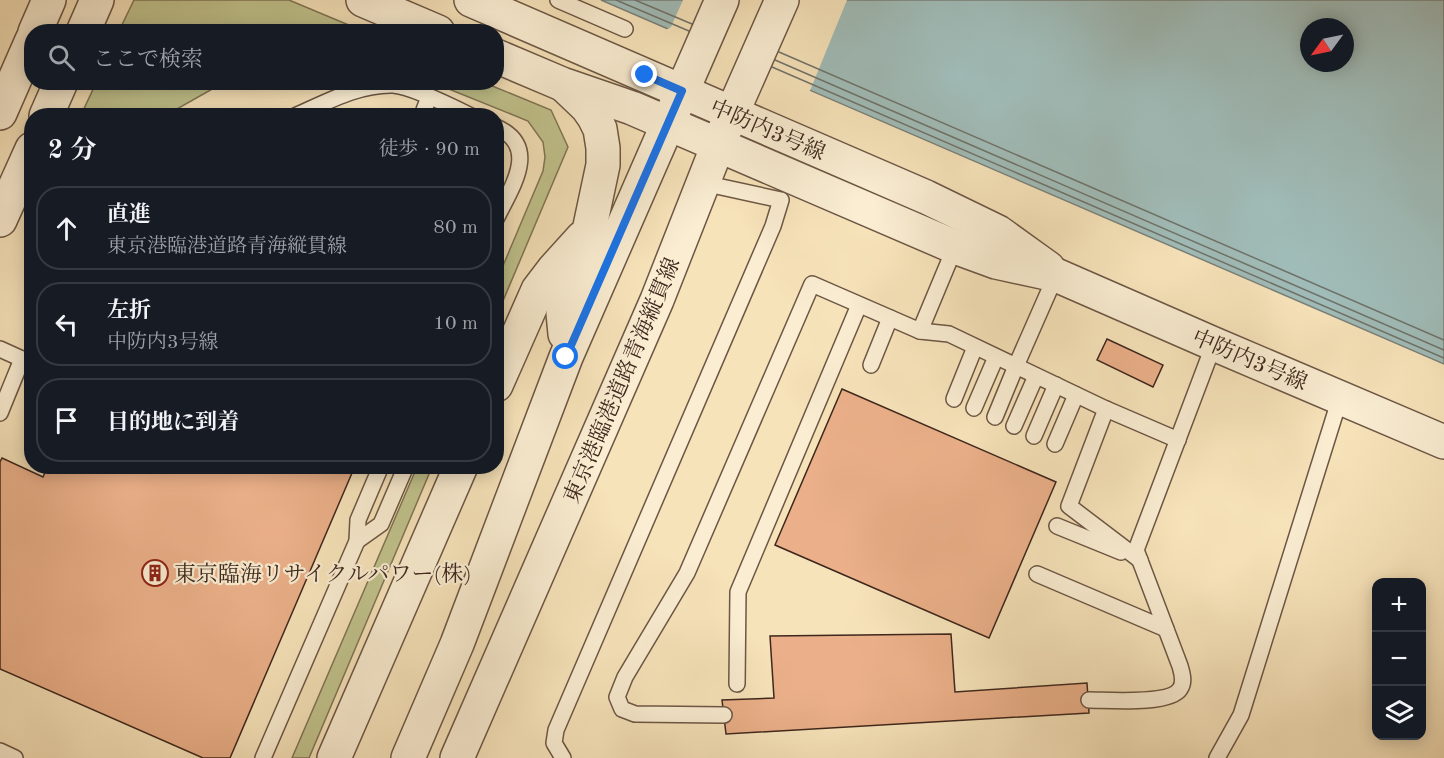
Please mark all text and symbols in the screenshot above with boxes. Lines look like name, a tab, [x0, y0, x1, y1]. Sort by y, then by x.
north arrow	[1300, 18, 1354, 72]
search box	[24, 24, 504, 90]
icon: search	[45, 41, 78, 74]
text: ここで検索	[93, 49, 203, 71]
route end	[631, 61, 657, 87]
street label: 中防内3号線	[706, 95, 829, 165]
text: 2 分	[48, 138, 96, 164]
text: 徒歩 · 90 m	[379, 140, 480, 160]
text: 直進	[107, 204, 151, 226]
icon: ahead	[50, 212, 83, 245]
text: 80 m	[433, 218, 478, 238]
text: 東京港臨港道路青海縦貫線	[107, 237, 347, 257]
street label: 東京港臨港道路青海縦貫線	[559, 254, 685, 507]
text: 左折	[107, 300, 151, 322]
icon: left	[50, 308, 83, 341]
text: 10 m	[433, 314, 478, 334]
street label: 中防内3号線	[1188, 325, 1311, 395]
text: 中防内3号線	[107, 333, 219, 353]
route start	[552, 343, 578, 369]
icon: arrive	[50, 404, 83, 437]
text: 目的地に到着	[107, 412, 239, 434]
building icon: 東京臨海リサイクルパワー(株)	[140, 558, 170, 588]
place label: 東京臨海リサイクルパワー(株)	[174, 562, 472, 586]
map controls	[1372, 578, 1426, 740]
button: +	[1372, 578, 1426, 632]
button: −	[1372, 632, 1426, 686]
button: layers	[1372, 686, 1426, 740]

